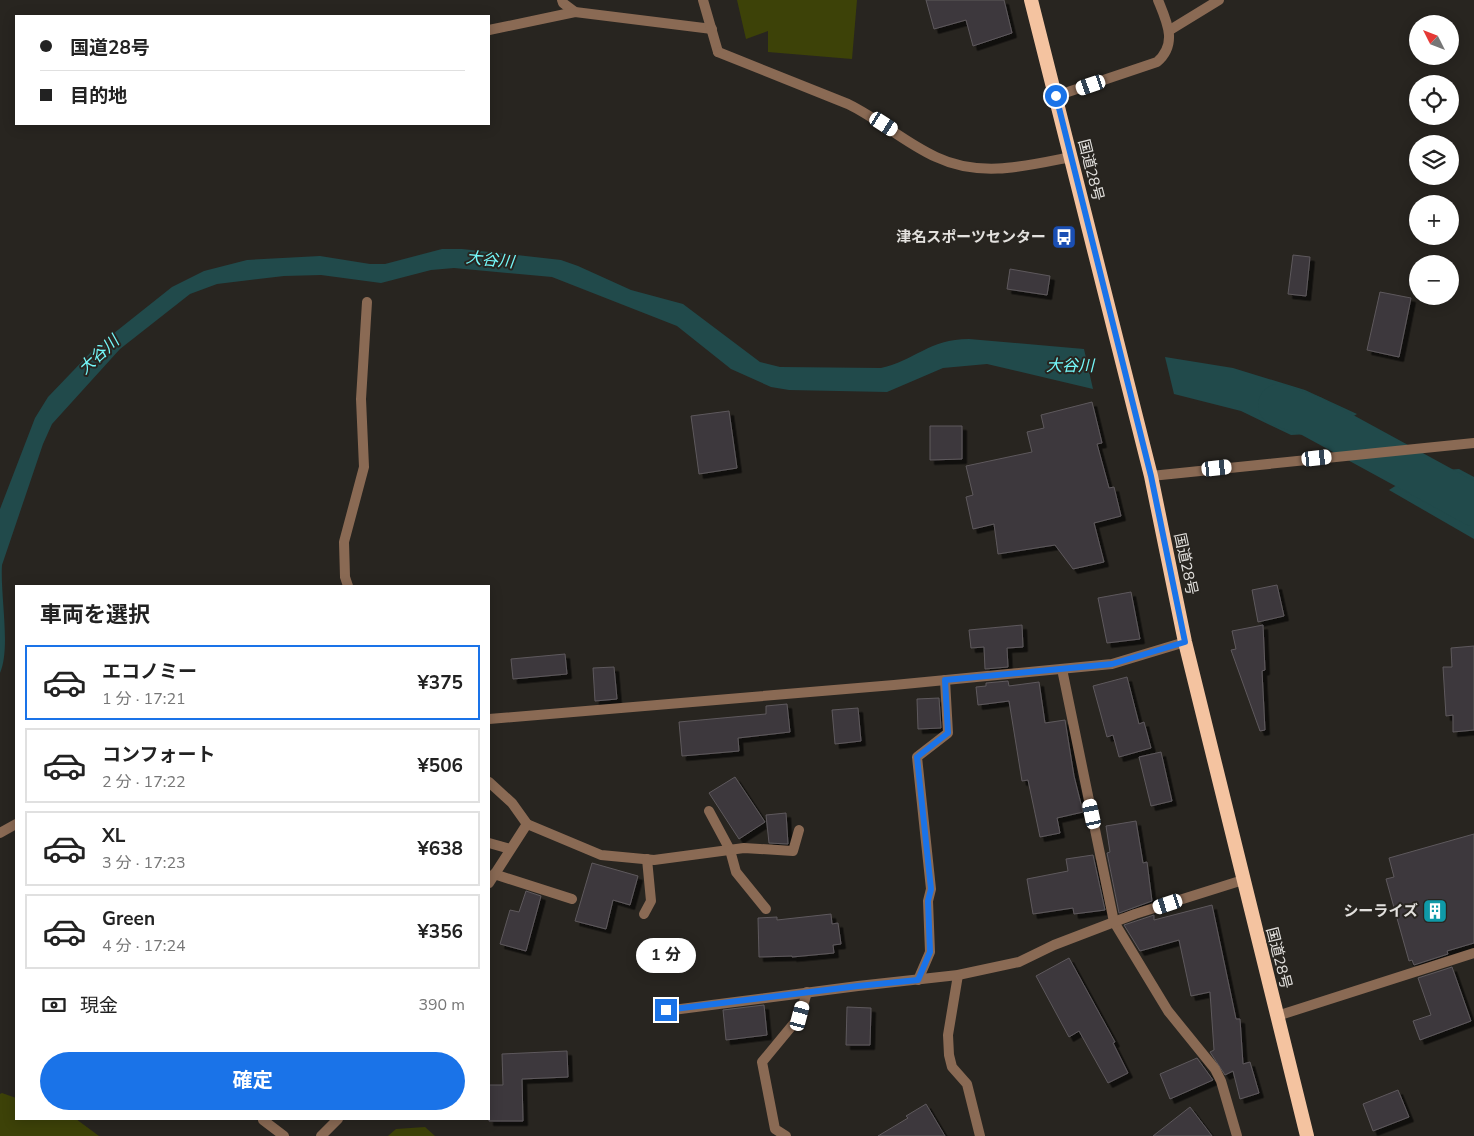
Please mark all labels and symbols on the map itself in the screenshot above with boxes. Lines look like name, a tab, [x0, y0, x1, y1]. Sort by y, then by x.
north arrow	[1409, 15, 1459, 65]
car	[1074, 73, 1107, 97]
route start	[1045, 85, 1067, 107]
car	[867, 110, 900, 138]
street label: 国道28号	[1074, 137, 1108, 203]
bus stop icon: 津名スポーツセンター	[1051, 224, 1077, 250]
place label: 津名スポーツセンター	[896, 227, 1046, 247]
water label: 大谷川	[465, 247, 517, 274]
water label: 大谷川	[74, 329, 126, 379]
water label: 大谷川	[1046, 355, 1096, 377]
car	[1301, 449, 1332, 467]
car	[1201, 459, 1232, 477]
street label: 国道28号	[1170, 531, 1202, 597]
car	[1081, 798, 1102, 830]
car	[1151, 892, 1184, 916]
building icon: シーライズ	[1422, 898, 1448, 924]
place label: シーライズ	[1343, 901, 1418, 921]
street label: 国道28号	[1262, 925, 1296, 991]
callout: 1 分	[636, 938, 696, 972]
route end	[655, 999, 677, 1021]
car	[788, 1000, 811, 1032]

